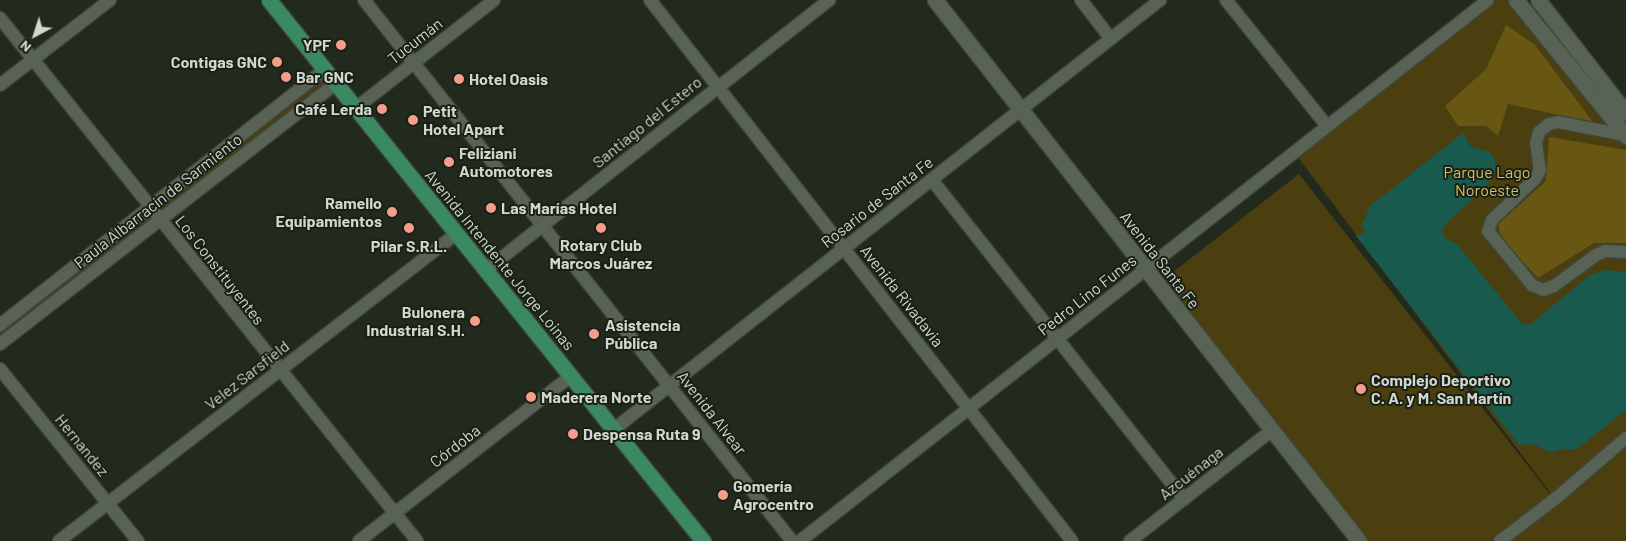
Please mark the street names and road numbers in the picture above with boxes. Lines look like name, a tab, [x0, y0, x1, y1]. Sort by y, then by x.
street label: Tucumán	[384, 14, 446, 68]
street label: Santiago del Estero	[589, 72, 705, 172]
street label: Paula Albarracín de Sarmiento	[70, 130, 246, 272]
street label: Rosario de Santa Fe	[817, 152, 937, 252]
street label: Avenida Intendente Jorge Loinas	[421, 166, 579, 354]
street label: Avenida Santa Fe	[1116, 208, 1204, 312]
street label: Los Constituyentes	[171, 211, 269, 329]
street label: Avenida Rivadavia	[856, 241, 948, 351]
street label: Pedro Lino Funes	[1034, 251, 1140, 339]
street label: Velez Sarsfield	[201, 336, 293, 414]
street label: Avenida Alvear	[673, 367, 751, 459]
street label: Hernandez	[51, 410, 113, 480]
street label: Córdoba	[426, 420, 484, 472]
street label: Azcuénaga	[1155, 442, 1227, 504]

